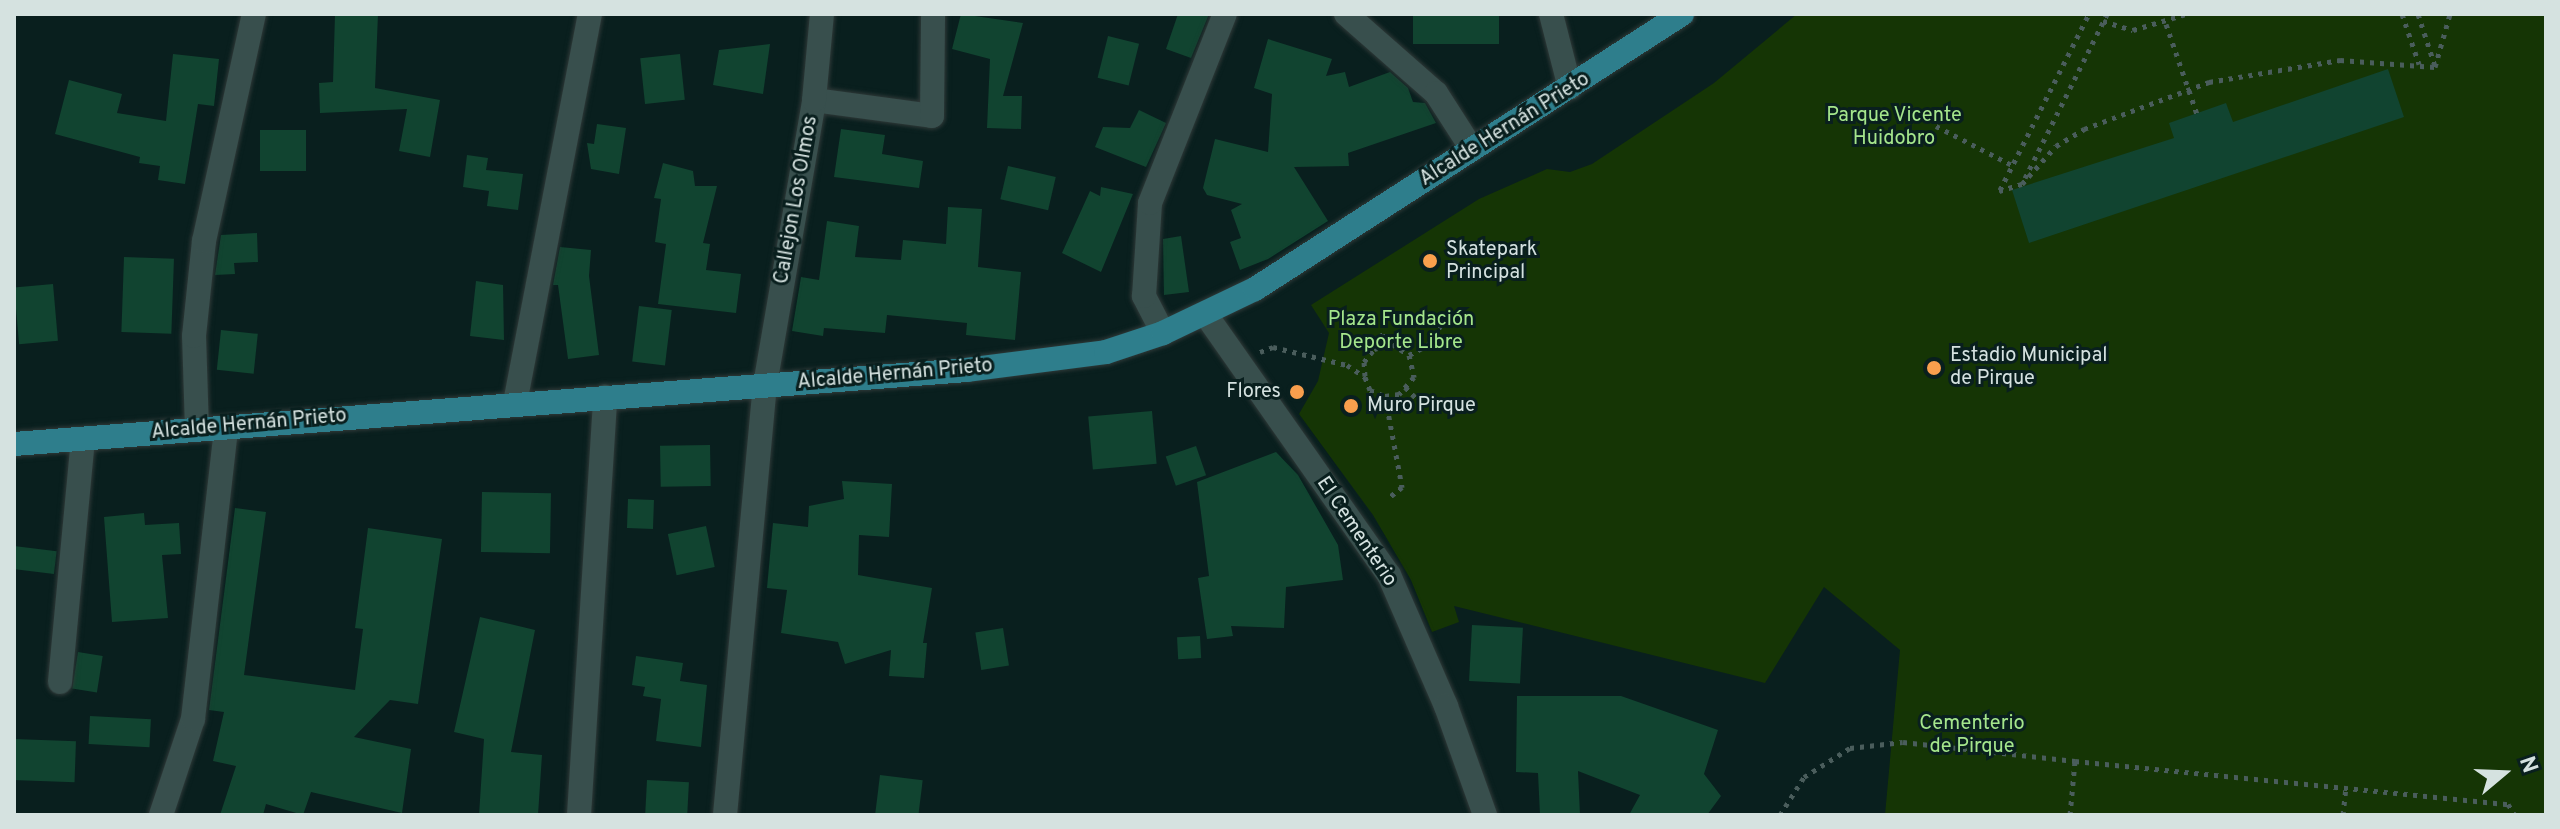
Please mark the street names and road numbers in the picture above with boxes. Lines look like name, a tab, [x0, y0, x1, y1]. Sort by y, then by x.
street label: Alcalde Hernán Prieto	[1416, 68, 1594, 192]
street label: Callejon Los Olmos	[770, 114, 824, 286]
street label: Alcalde Hernán Prieto	[796, 355, 994, 395]
street label: Alcalde Hernán Prieto	[150, 405, 348, 445]
street label: El Cementerio	[1310, 473, 1402, 591]

